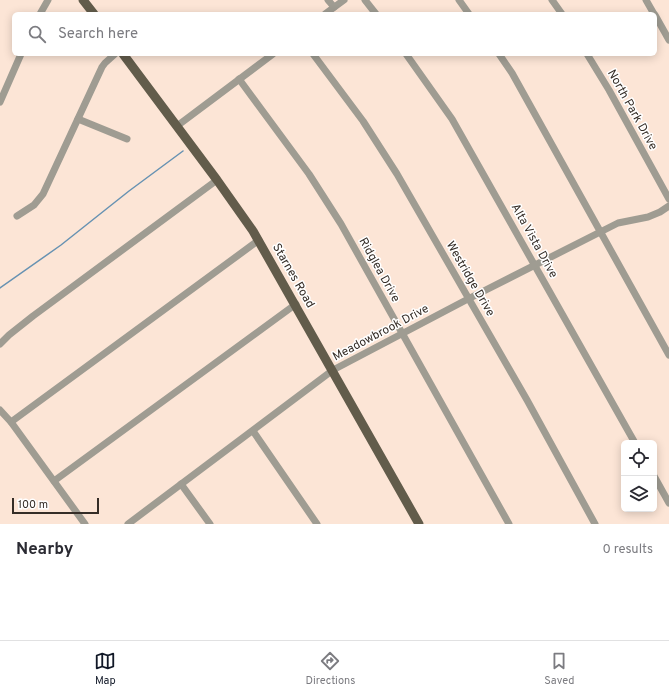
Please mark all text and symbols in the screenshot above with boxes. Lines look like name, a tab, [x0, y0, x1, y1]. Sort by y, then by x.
search box	[12, 12, 657, 56]
icon: search	[26, 23, 48, 45]
text: Search here	[58, 25, 138, 44]
street label: North Park Drive	[603, 67, 661, 153]
street label: Alta Vista Drive	[507, 201, 561, 281]
street label: Ridglea Drive	[355, 235, 403, 305]
street label: Westridge Drive	[442, 238, 498, 320]
street label: Starnes Road	[268, 241, 318, 311]
street label: Meadowbrook Drive	[330, 301, 432, 365]
map controls	[621, 440, 657, 512]
button: locate	[621, 440, 657, 476]
button: layers	[621, 476, 657, 512]
scale bar	[12, 496, 99, 515]
text: 100 m	[18, 498, 48, 512]
text: Nearby	[16, 539, 73, 561]
text: 0 results	[602, 542, 653, 558]
tab: Map	[94, 650, 116, 688]
tab: Directions	[305, 650, 355, 688]
tab: Saved	[544, 650, 575, 688]

